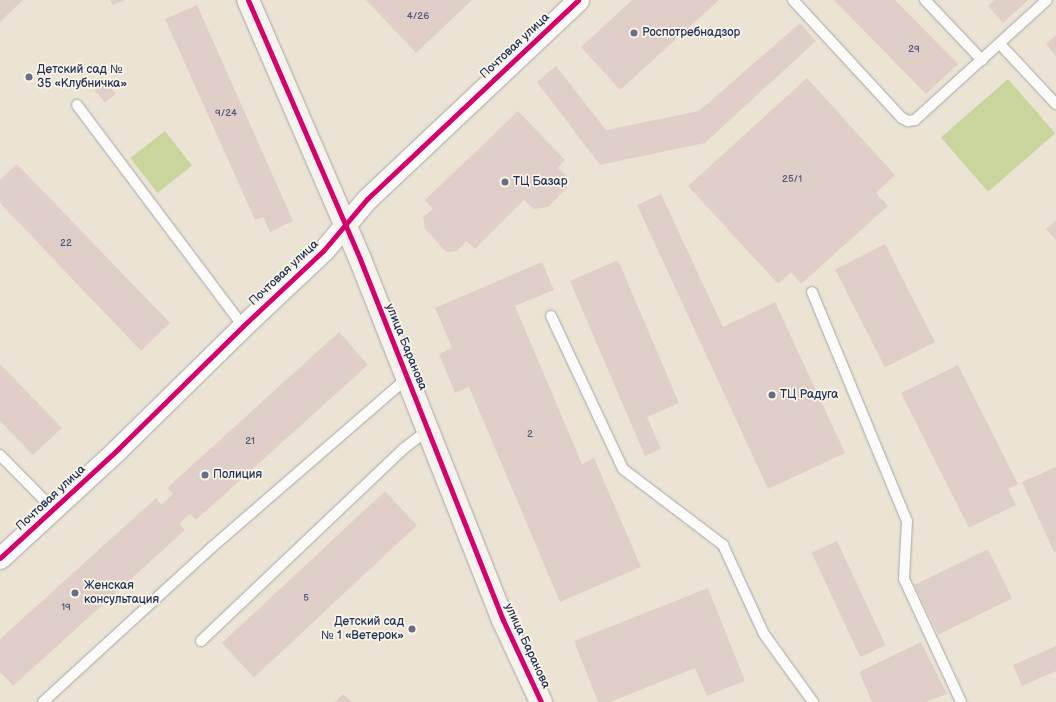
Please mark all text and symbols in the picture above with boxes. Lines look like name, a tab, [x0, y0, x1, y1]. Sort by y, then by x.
street label: Почтовая улица	[477, 10, 553, 82]
house number: 4/26	[407, 11, 429, 23]
place label: Роспотребнадзор	[642, 26, 740, 40]
marker: Роспотребнадзор	[629, 28, 639, 38]
house number: 29	[908, 44, 920, 56]
place label: Детский сад № 35 «Клубничка»	[37, 63, 127, 91]
marker: Детский сад № 35 «Клубничка»	[24, 72, 34, 82]
house number: 9/24	[215, 108, 237, 120]
house number: 25/1	[782, 174, 802, 186]
place label: ТЦ Базар	[513, 175, 567, 189]
marker: ТЦ Базар	[500, 177, 510, 187]
street label: Почтовая улица	[246, 237, 322, 309]
house number: 22	[60, 238, 72, 250]
street label: улица Баранова	[382, 302, 430, 392]
place label: ТЦ Радуга	[780, 388, 838, 402]
marker: ТЦ Радуга	[767, 390, 777, 400]
house number: 2	[527, 429, 533, 441]
house number: 21	[245, 436, 255, 448]
street label: Почтовая улица	[13, 462, 89, 534]
place label: Полиция	[213, 468, 262, 482]
marker: Полиция	[200, 470, 210, 480]
place label: Женская консультация	[84, 579, 159, 607]
marker: Женская консультация	[69, 587, 81, 599]
house number: 5	[303, 593, 309, 605]
street label: улица Баранова	[501, 601, 553, 691]
house number: 19	[61, 602, 71, 614]
place label: Детский сад № 1 «Ветерок»	[321, 615, 404, 643]
marker: Детский сад № 1 «Ветерок»	[407, 624, 417, 634]

